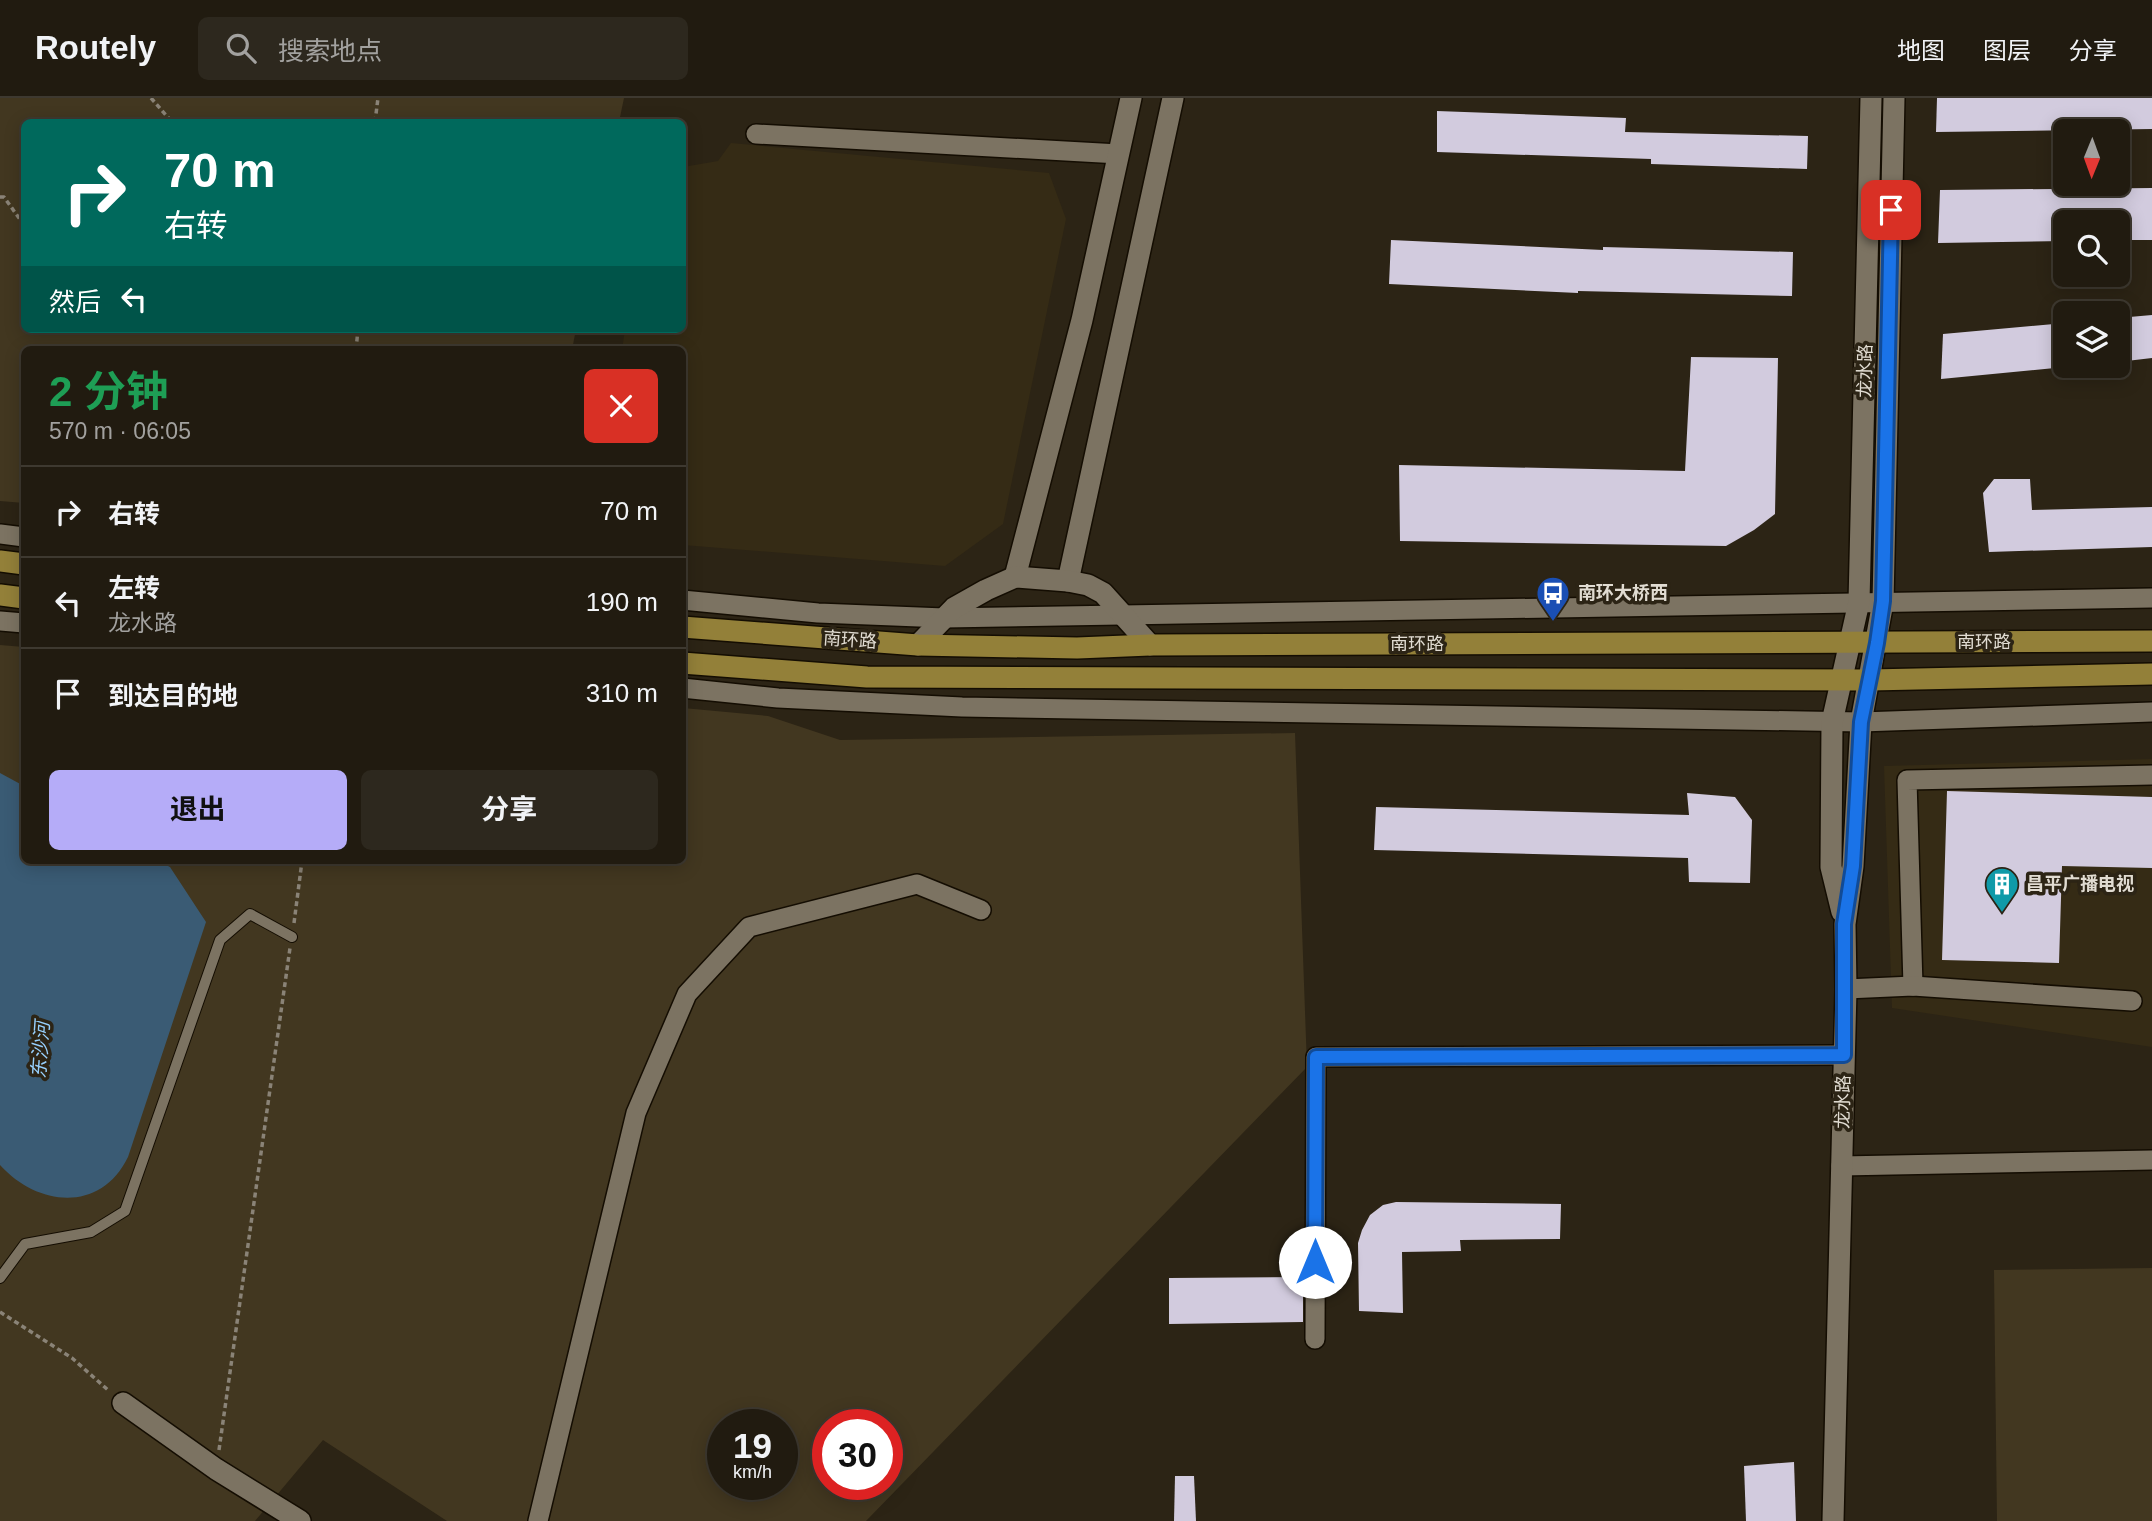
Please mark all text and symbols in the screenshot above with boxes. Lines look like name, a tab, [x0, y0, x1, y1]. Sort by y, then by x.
search box	[198, 17, 688, 80]
text: Routely	[35, 29, 156, 66]
icon: search	[222, 29, 260, 67]
text: 搜索地点	[278, 36, 382, 66]
text: 地图	[1897, 37, 1945, 64]
text: 图层	[1983, 37, 2031, 64]
text: 分享	[2069, 37, 2117, 64]
north arrow	[2053, 119, 2130, 196]
map controls	[2053, 119, 2130, 378]
text: 70 m	[164, 143, 276, 197]
icon: right	[49, 147, 140, 238]
pin	[1861, 180, 1921, 240]
icon: arrive	[1872, 191, 1910, 229]
text: 右转	[164, 208, 228, 244]
button: search	[2053, 210, 2130, 287]
icon: left	[115, 280, 153, 318]
text: 然后	[49, 287, 101, 317]
button: layers	[2053, 301, 2130, 378]
street label: 龙水路	[1855, 344, 1875, 398]
text: 2 分钟	[49, 368, 168, 415]
button: close	[584, 369, 658, 443]
text: 570 m · 06:05	[49, 418, 191, 444]
icon: right	[49, 493, 87, 531]
text: 70 m	[600, 496, 658, 526]
text: 右转	[108, 499, 160, 529]
text: 左转	[108, 573, 160, 603]
bus stop icon: 南环大桥西	[1534, 574, 1572, 623]
place label: 南环大桥西	[1578, 583, 1668, 603]
icon: left	[49, 584, 87, 622]
text: 190 m	[586, 587, 658, 617]
text: 龙水路	[108, 610, 177, 636]
street label: 南环路	[822, 628, 878, 652]
street label: 南环路	[1957, 632, 2011, 652]
street label: 南环路	[1390, 634, 1444, 654]
icon: arrive	[49, 675, 87, 713]
text: 310 m	[586, 678, 658, 708]
text: 到达目的地	[108, 681, 238, 711]
button: 退出	[49, 770, 347, 850]
button: 分享	[361, 770, 658, 850]
building icon: 昌平广播电视	[1983, 865, 2021, 914]
place label: 昌平广播电视	[2026, 874, 2134, 894]
water label: 东沙河	[28, 1017, 53, 1079]
street label: 龙水路	[1833, 1075, 1853, 1129]
position arrow	[1278, 1225, 1352, 1299]
speed limit sign: 30	[812, 1409, 903, 1500]
text: 19	[733, 1426, 772, 1465]
text: km/h	[733, 1462, 772, 1482]

